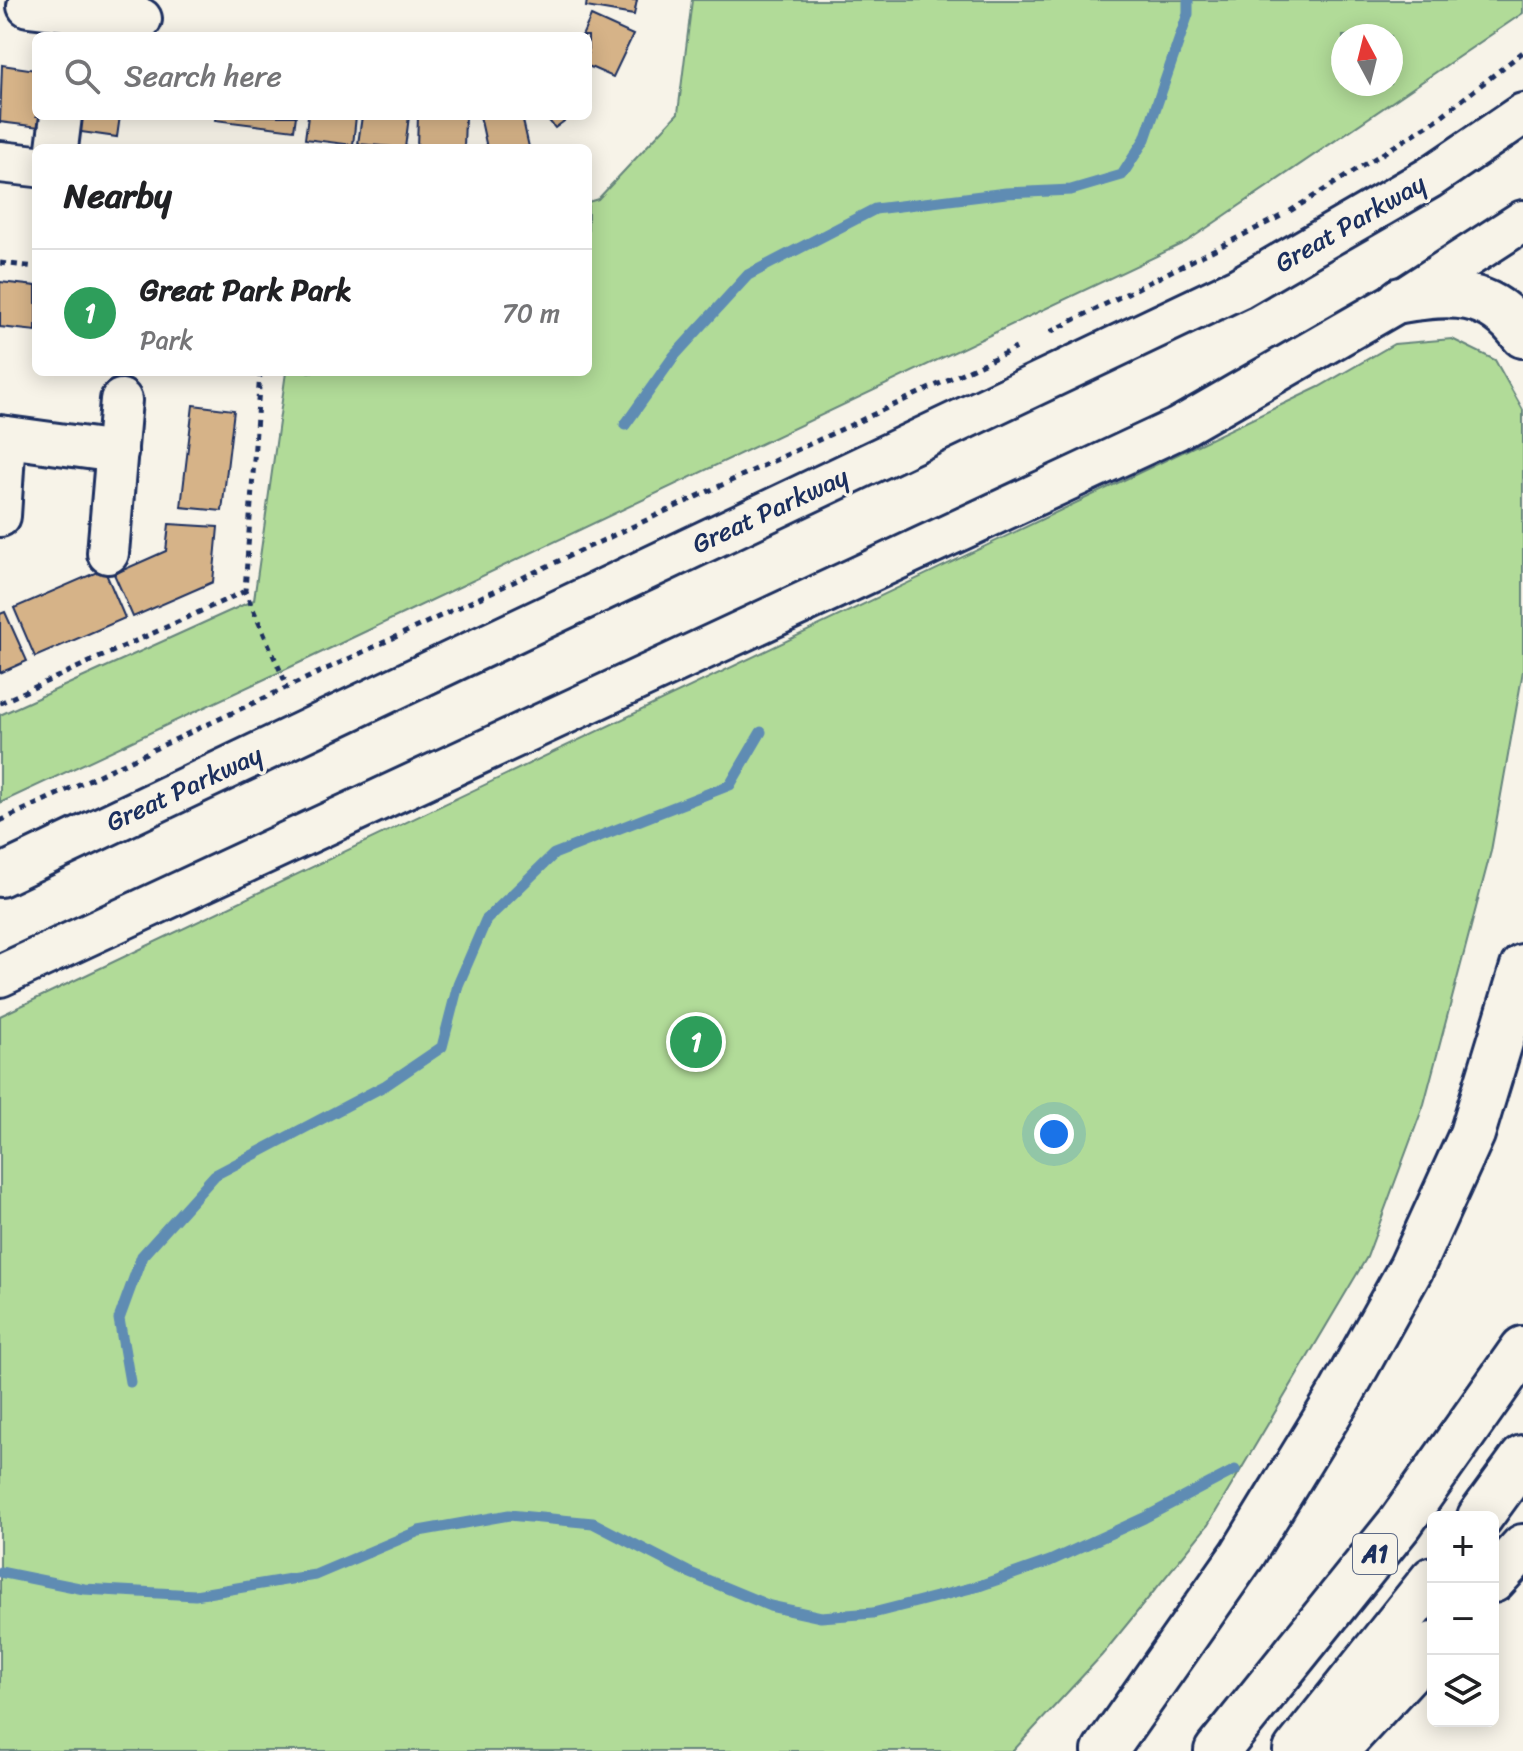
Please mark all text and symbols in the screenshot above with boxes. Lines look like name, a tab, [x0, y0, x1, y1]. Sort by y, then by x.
north arrow	[1331, 24, 1403, 96]
search box	[32, 32, 592, 120]
text: Search here	[124, 49, 282, 103]
icon: search	[60, 54, 104, 98]
street label: Great Parkway	[1266, 161, 1435, 285]
text: Nearby	[64, 166, 172, 226]
text: Great Park Park	[140, 263, 352, 317]
text: 1	[84, 290, 96, 336]
text: 70 m	[502, 290, 560, 336]
text: Park	[140, 317, 193, 363]
street label: Great Parkway	[684, 453, 857, 566]
street label: Great Parkway	[98, 731, 271, 844]
pin: 1	[670, 1012, 722, 1072]
your location	[1034, 1114, 1074, 1154]
map controls	[1427, 1511, 1499, 1727]
button: +	[1427, 1511, 1499, 1583]
road number: A1	[1353, 1534, 1397, 1574]
button: −	[1427, 1583, 1499, 1655]
button: layers	[1427, 1655, 1499, 1727]

